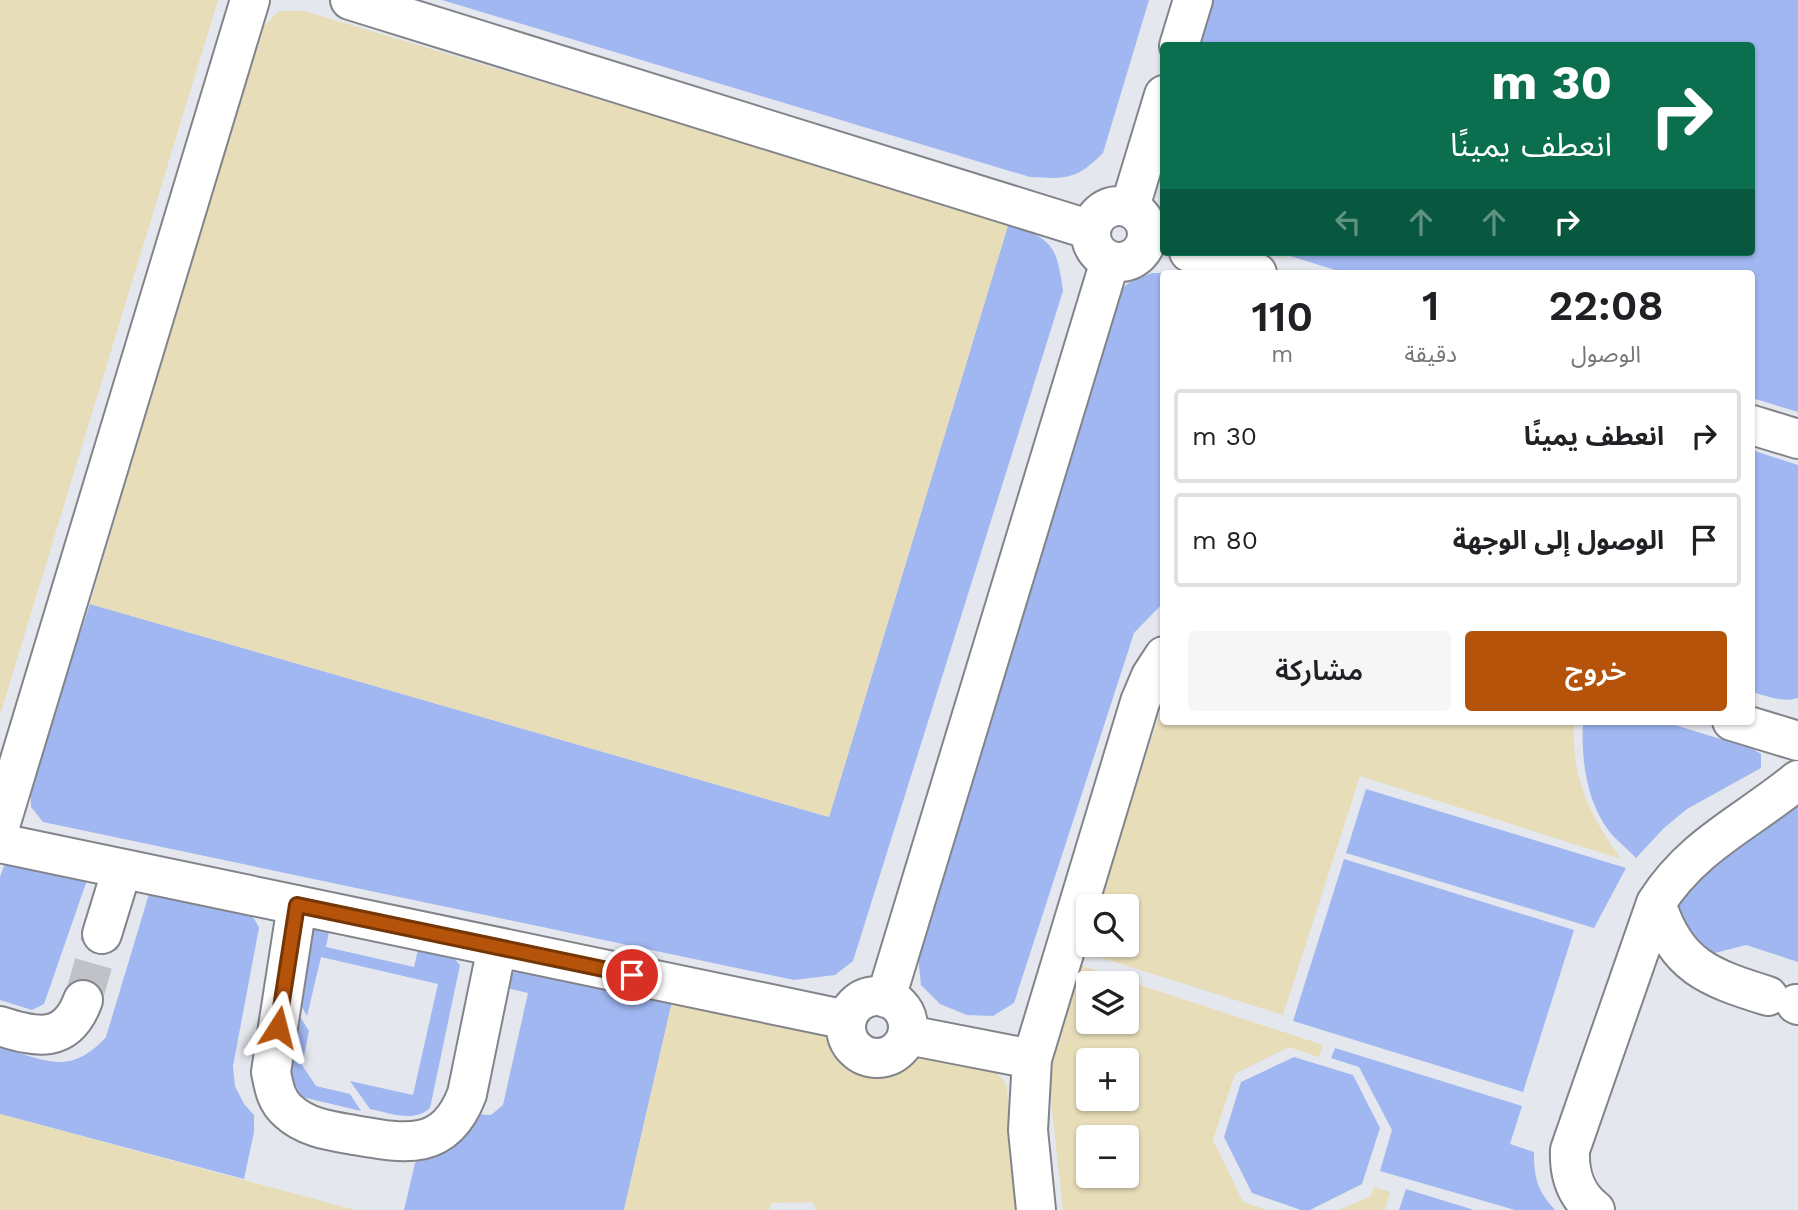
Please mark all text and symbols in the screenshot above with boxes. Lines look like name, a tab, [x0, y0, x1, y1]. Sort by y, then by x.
text: 30 m	[1491, 53, 1612, 111]
icon: right	[1636, 70, 1727, 161]
text: انعطف يمينًا	[1450, 126, 1612, 164]
icon: left	[1329, 203, 1367, 241]
icon: ahead	[1402, 203, 1440, 241]
icon: ahead	[1475, 203, 1513, 241]
icon: right	[1548, 203, 1586, 241]
text: 1	[1422, 281, 1440, 330]
text: 22:08	[1548, 281, 1664, 330]
text: 110	[1251, 292, 1313, 341]
text: m	[1271, 341, 1293, 368]
text: دقيقة	[1405, 341, 1457, 368]
text: الوصول	[1571, 341, 1641, 368]
icon: right	[1685, 417, 1723, 455]
text: 30 m	[1192, 421, 1257, 451]
text: انعطف يمينًا	[1524, 421, 1664, 451]
icon: arrive	[1685, 521, 1723, 559]
text: 80 m	[1192, 525, 1258, 555]
text: الوصول إلى الوجهة	[1453, 525, 1664, 555]
button: مشاركة	[1188, 631, 1451, 711]
button: خروج	[1465, 631, 1727, 711]
map controls	[1076, 894, 1139, 1188]
button: search	[1076, 894, 1139, 957]
pin	[602, 945, 662, 1005]
icon: arrive	[613, 956, 651, 994]
button: layers	[1076, 971, 1139, 1034]
position arrow	[241, 990, 315, 1064]
button: +	[1076, 1048, 1139, 1111]
button: −	[1076, 1125, 1139, 1188]

